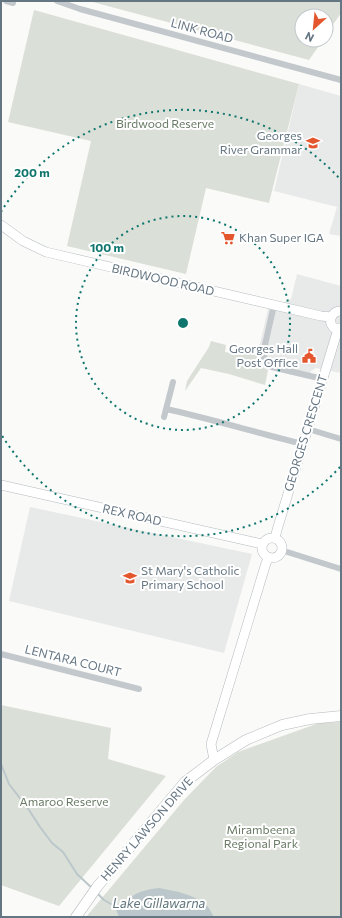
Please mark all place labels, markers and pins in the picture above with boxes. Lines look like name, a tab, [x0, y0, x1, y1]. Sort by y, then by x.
place label: Georges River Grammar	[220, 128, 302, 156]
school or university icon: Georges River Grammar	[305, 135, 321, 151]
supermarket icon: Khan Super IGA	[220, 230, 236, 246]
place label: Khan Super IGA	[239, 230, 324, 244]
centre of rings	[176, 316, 190, 330]
place label: Georges Hall Post Office	[229, 341, 298, 369]
public building icon: Georges Hall Post Office	[301, 348, 317, 364]
place label: St Mary's Catholic Primary School	[141, 563, 240, 591]
school or university icon: St Mary's Catholic Primary School	[122, 570, 138, 586]

